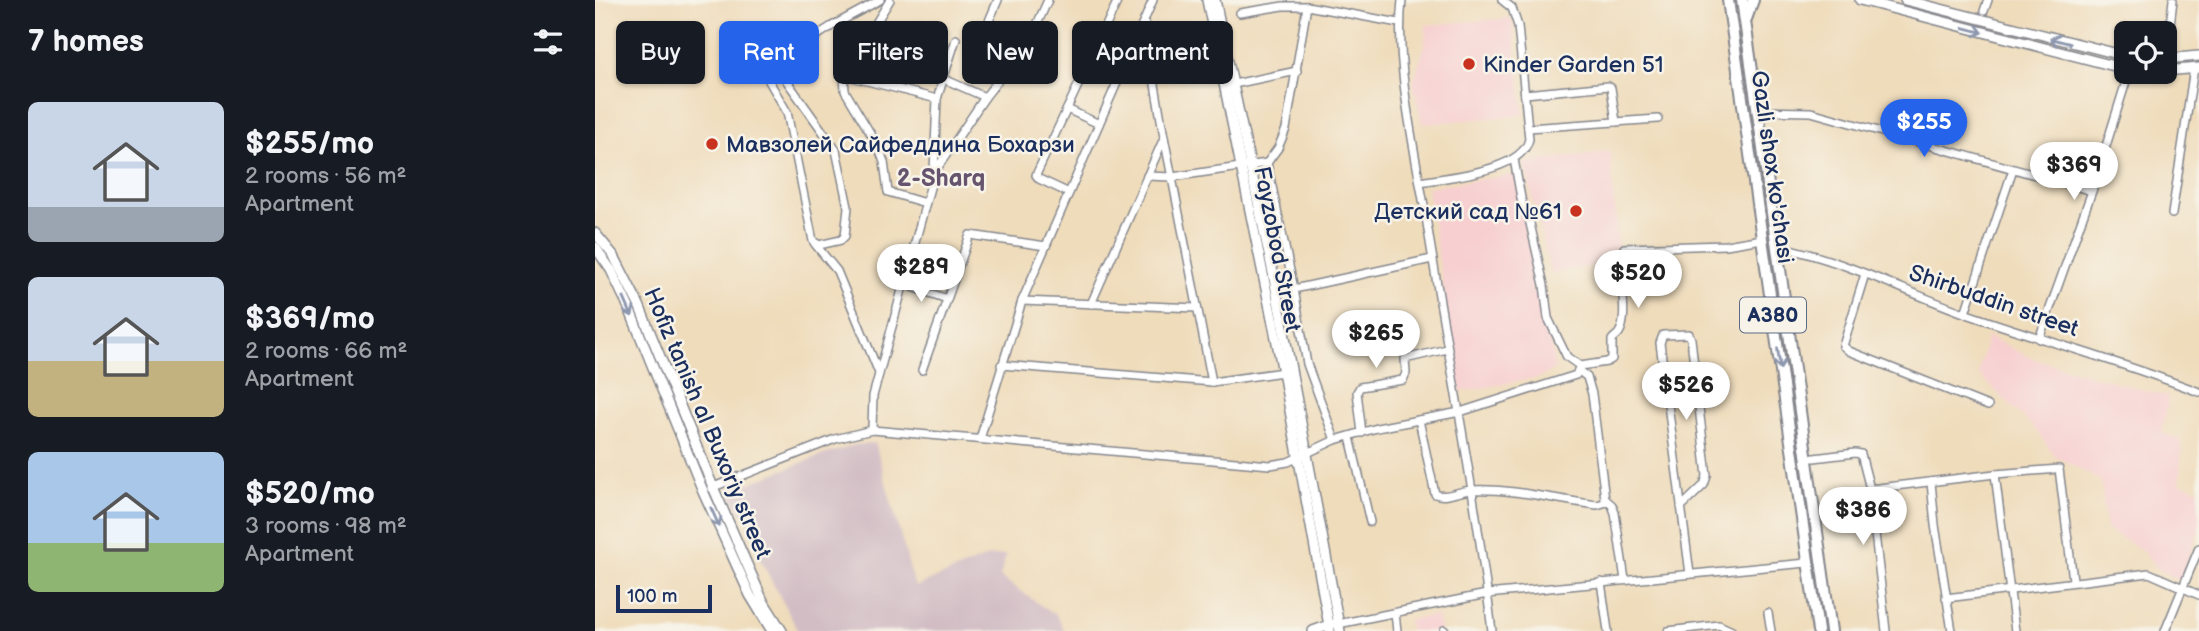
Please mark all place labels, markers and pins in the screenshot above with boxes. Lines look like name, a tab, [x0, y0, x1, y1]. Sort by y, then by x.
place label: Kinder Garden 51	[1483, 51, 1664, 79]
marker: Kinder Garden 51	[1461, 56, 1477, 72]
pin: $255	[1883, 100, 1965, 159]
place label: Мавзолей Сайфеддина Бохарзи	[726, 131, 1075, 159]
marker: Мавзолей Сайфеддина Бохарзи	[704, 136, 720, 152]
pin: $369	[2033, 142, 2115, 202]
place label: Детский сад №61	[1374, 198, 1562, 226]
marker: Детский сад №61	[1568, 203, 1584, 219]
pin: $289	[880, 244, 962, 304]
pin: $520	[1597, 250, 1679, 310]
pin: $265	[1335, 310, 1417, 370]
pin: $526	[1645, 362, 1727, 422]
pin: $386	[1822, 488, 1904, 547]

